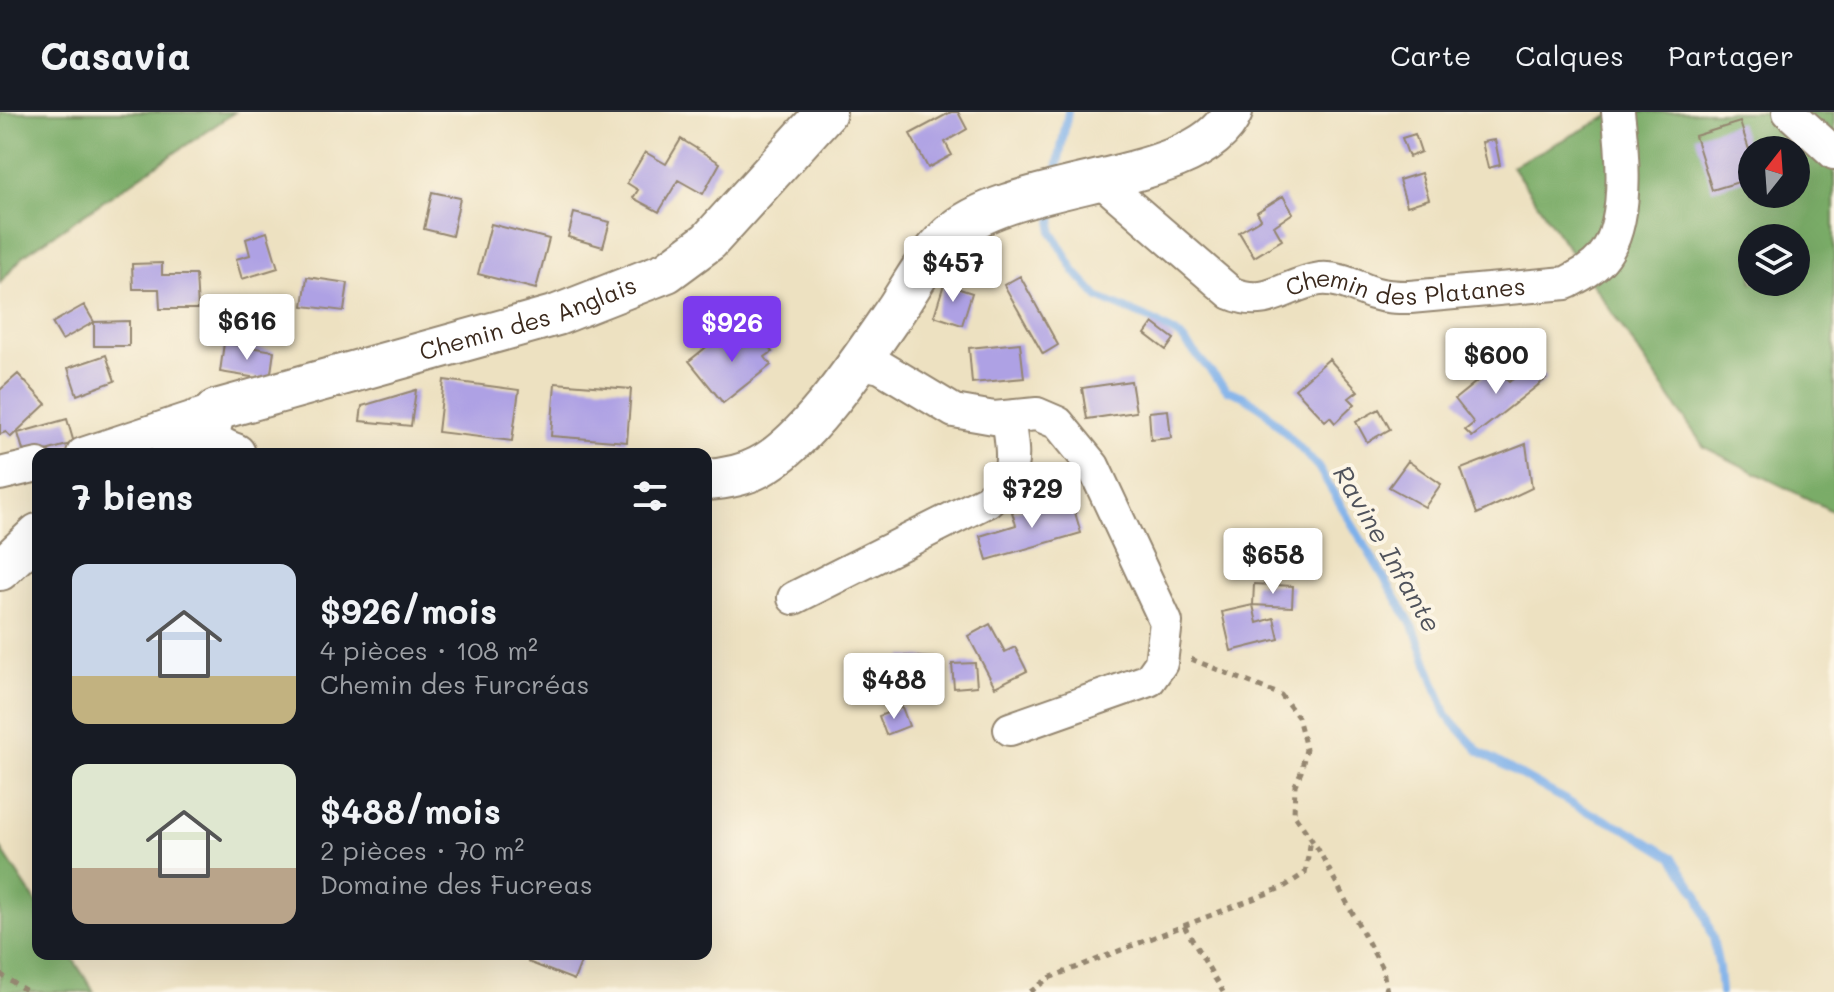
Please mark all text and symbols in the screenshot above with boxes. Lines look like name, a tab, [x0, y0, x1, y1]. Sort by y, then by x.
text: Casavia	[40, 30, 191, 80]
text: Carte	[1390, 37, 1471, 73]
text: Calques	[1515, 37, 1624, 73]
text: Partager	[1668, 37, 1794, 73]
north arrow	[1738, 136, 1810, 208]
map controls	[1738, 136, 1810, 296]
button: layers	[1738, 224, 1810, 296]
pin: $457	[906, 236, 1000, 304]
text: $457	[922, 245, 984, 279]
street label: Chemin des Platanes	[1280, 262, 1527, 311]
street label: Chemin des Anglais	[416, 268, 641, 367]
pin: $616	[200, 294, 294, 362]
pin: $926	[685, 296, 779, 364]
text: $616	[217, 303, 277, 337]
text: $926	[701, 305, 763, 339]
pin: $600	[1449, 328, 1543, 396]
text: $600	[1463, 337, 1529, 371]
water label: Ravine Infante	[1326, 459, 1449, 638]
pin: $729	[985, 462, 1079, 530]
text: $729	[1002, 471, 1062, 505]
text: 7 biens	[72, 474, 193, 519]
icon: filters	[628, 474, 672, 518]
pin: $658	[1226, 528, 1320, 596]
text: $658	[1241, 537, 1305, 571]
text: $926/mois	[320, 588, 497, 633]
icon: home	[136, 596, 232, 692]
text: 4 pièces · 108 m²	[320, 633, 538, 667]
pin: $488	[847, 653, 941, 721]
text: $488	[862, 662, 926, 696]
text: Chemin des Furcréas	[320, 667, 589, 701]
text: $488/mois	[320, 788, 501, 833]
icon: home	[136, 796, 232, 892]
text: 2 pièces · 70 m²	[320, 833, 524, 867]
text: Domaine des Fucreas	[320, 867, 593, 901]

